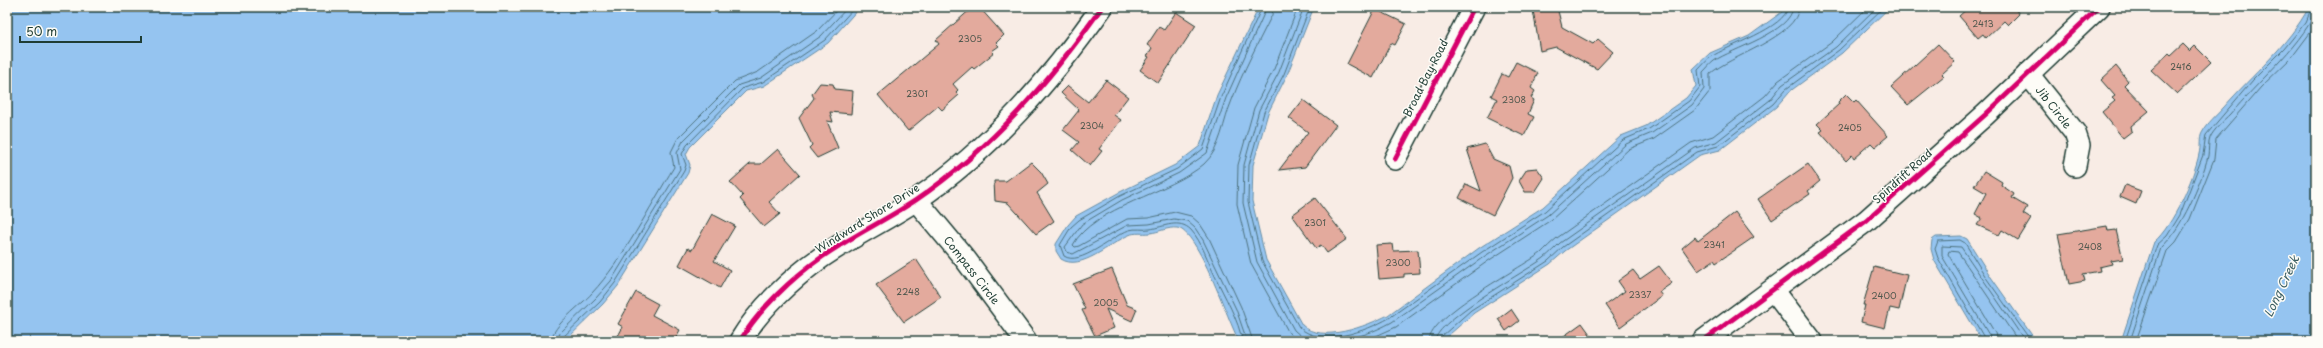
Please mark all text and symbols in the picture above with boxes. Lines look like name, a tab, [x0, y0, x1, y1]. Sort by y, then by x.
house number: 2413	[1972, 16, 1994, 30]
scale bar	[20, 18, 141, 44]
text: 50 m	[26, 22, 57, 40]
house number: 2305	[958, 31, 982, 45]
street label: Broad Bay Road	[1398, 36, 1452, 120]
house number: 2416	[2170, 59, 2192, 73]
street label: Jib Circle	[2032, 82, 2076, 132]
house number: 2301	[906, 86, 928, 100]
house number: 2308	[1502, 92, 1526, 106]
house number: 2304	[1080, 118, 1104, 132]
house number: 2405	[1838, 120, 1862, 134]
street label: Spindrift Road	[1868, 144, 1936, 208]
street label: Windward Shore Drive	[812, 179, 923, 257]
house number: 2301	[1304, 215, 1326, 229]
street label: Compass Circle	[940, 232, 1004, 308]
house number: 2341	[1703, 237, 1725, 251]
house number: 2408	[2078, 239, 2102, 253]
water label: Long Creek	[2259, 252, 2303, 320]
house number: 2300	[1385, 255, 1411, 269]
house number: 2248	[896, 284, 920, 298]
house number: 2337	[1629, 287, 1651, 301]
house number: 2400	[1871, 288, 1897, 302]
house number: 2005	[1094, 295, 1119, 309]

